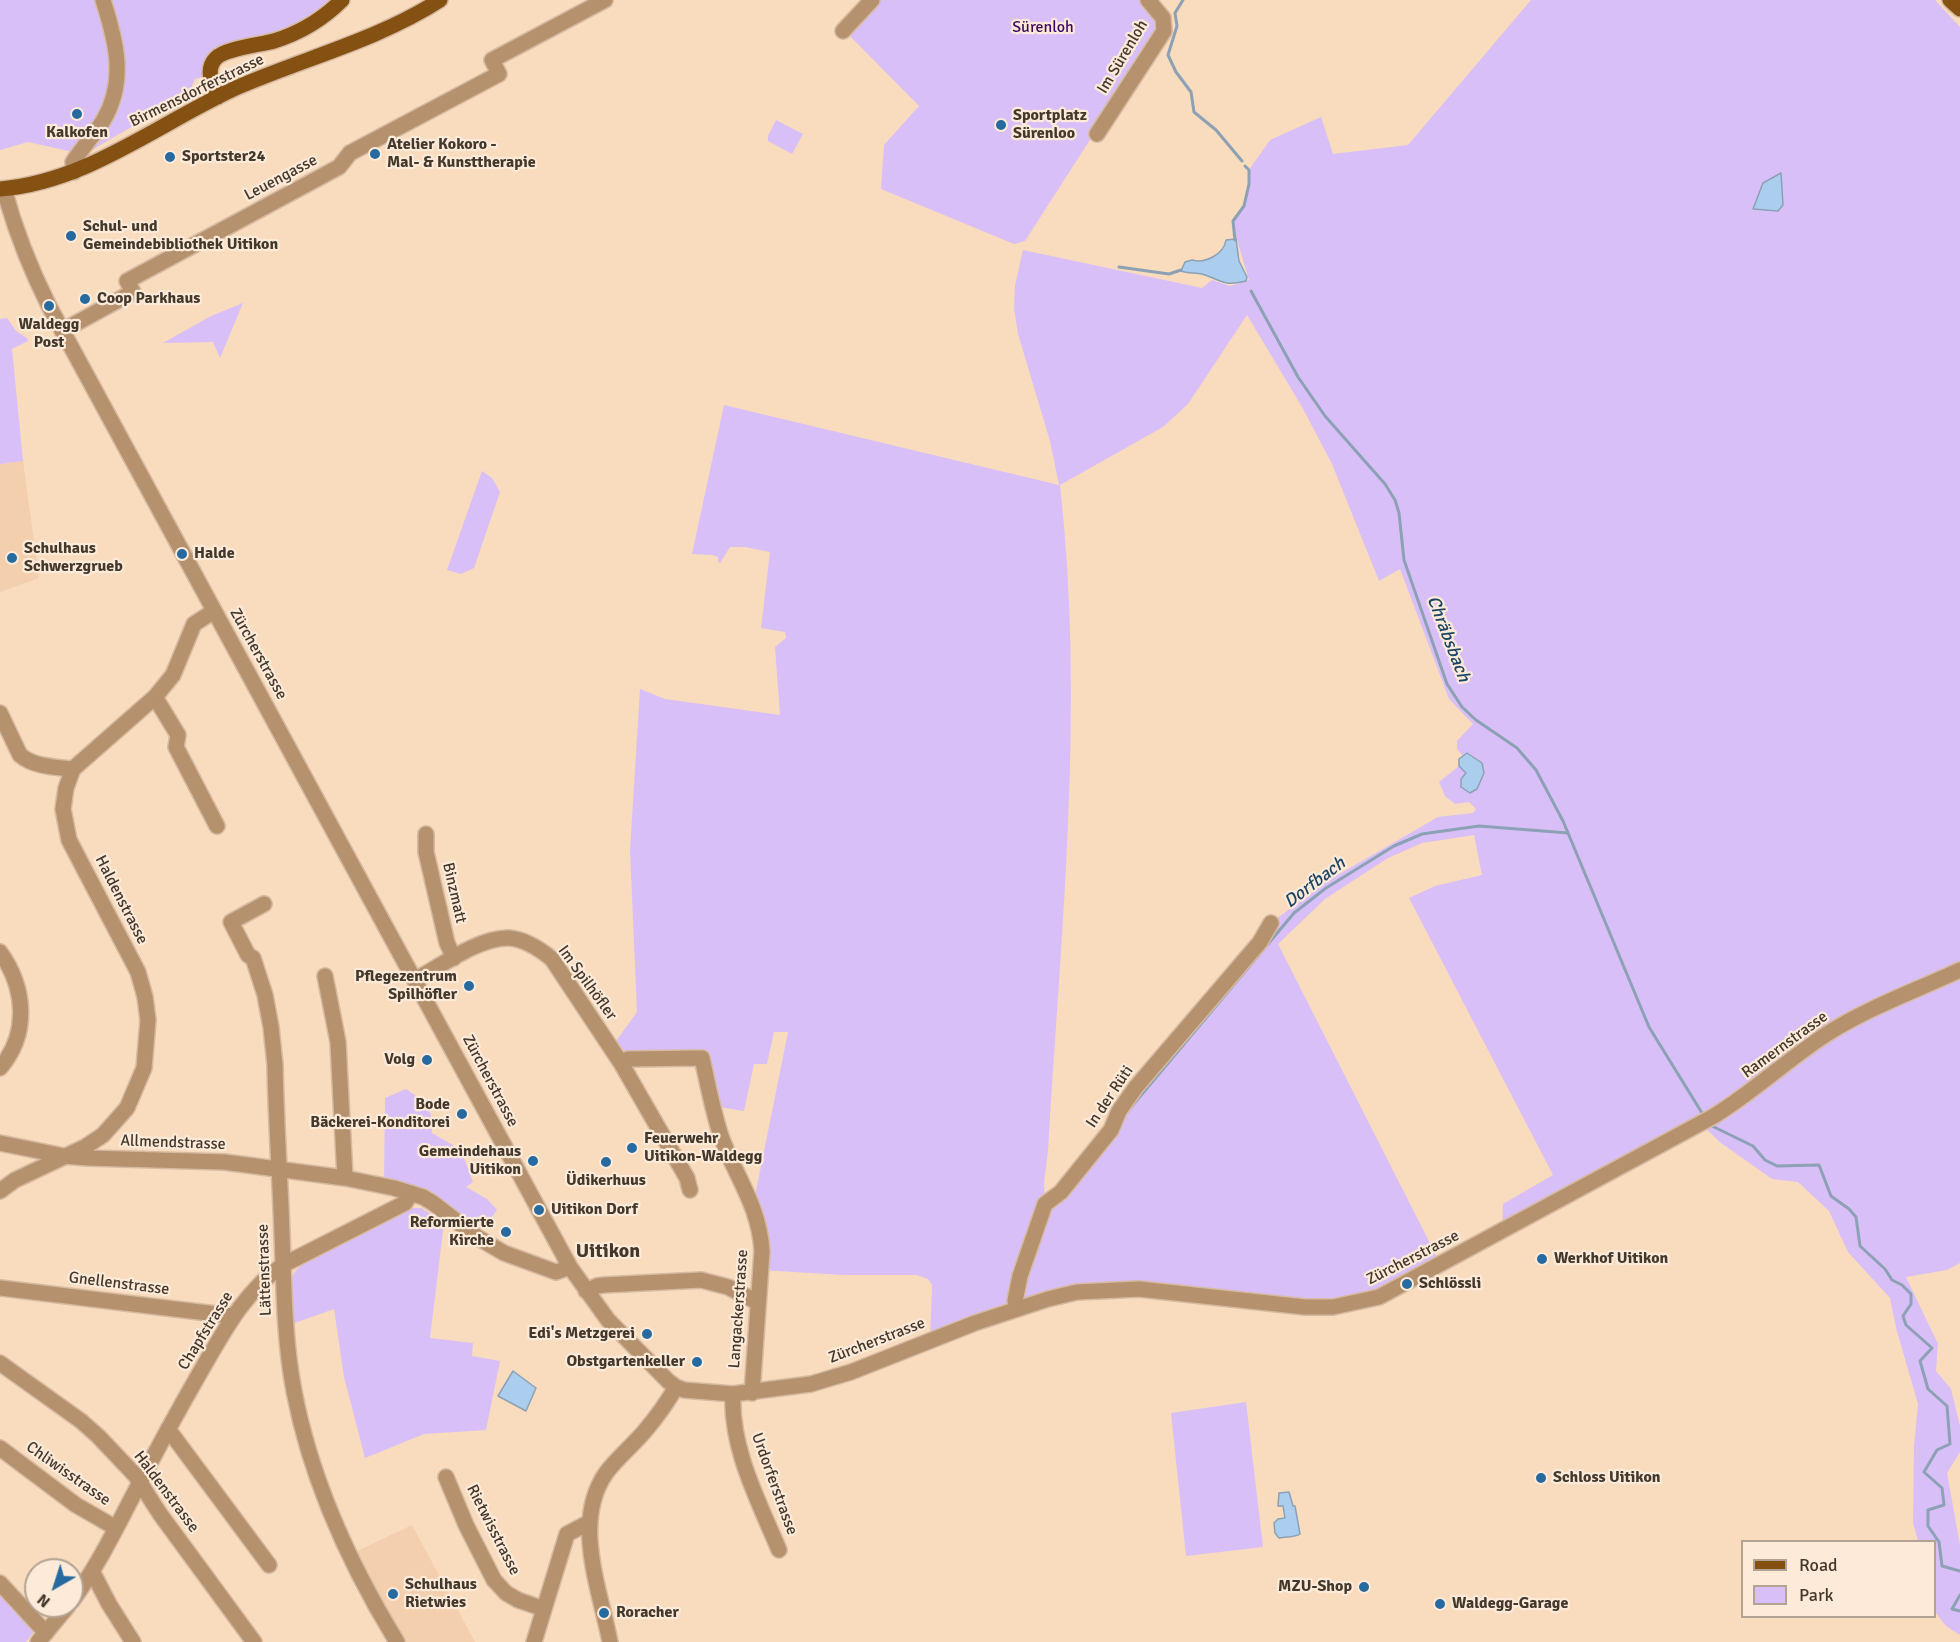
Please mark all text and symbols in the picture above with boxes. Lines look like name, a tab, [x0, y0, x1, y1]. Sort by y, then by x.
street label: Im Sürenloh	[1094, 17, 1152, 97]
park label: Sürenloh	[1012, 18, 1074, 38]
street label: Birmensdorferstrasse	[127, 50, 267, 132]
place label: Sportplatz Sürenloo	[1013, 106, 1087, 144]
marker: Kalkofen	[70, 107, 84, 121]
marker: Sportplatz Sürenloo	[994, 118, 1008, 132]
place label: Kalkofen	[46, 123, 108, 143]
place label: Atelier Kokoro - Mal- & Kunsttherapie	[387, 135, 536, 173]
place label: Sportster24	[182, 147, 265, 167]
marker: Atelier Kokoro - Mal- & Kunsttherapie	[368, 147, 382, 161]
marker: Sportster24	[163, 150, 177, 164]
street label: Leuengasse	[241, 151, 321, 205]
place label: Schul- und Gemeindebibliothek Uitikon	[83, 217, 278, 255]
marker: Schul- und Gemeindebibliothek Uitikon	[64, 229, 78, 243]
place label: Coop Parkhaus	[97, 289, 200, 309]
marker: Coop Parkhaus	[78, 292, 92, 306]
marker: Waldegg Post	[42, 299, 56, 313]
place label: Waldegg Post	[19, 315, 79, 353]
place label: Schulhaus Schwerzgrueb	[24, 539, 123, 577]
place label: Halde	[194, 544, 235, 564]
marker: Halde	[175, 547, 189, 561]
marker: Schulhaus Schwerzgrueb	[5, 551, 19, 565]
water label: Chräbsbach	[1422, 593, 1474, 685]
street label: Zürcherstrasse	[225, 605, 291, 703]
street label: Haldenstrasse	[90, 852, 152, 948]
water label: Dorfbach	[1280, 853, 1350, 913]
street label: Binzmatt	[438, 861, 470, 925]
street label: Im Spilhöfler	[553, 942, 621, 1024]
place label: Pflegezentrum Spilhöfler	[355, 967, 457, 1005]
marker: Pflegezentrum Spilhöfler	[462, 979, 476, 993]
street label: Ramernstrasse	[1738, 1007, 1832, 1083]
street label: Zürcherstrasse	[458, 1032, 522, 1130]
place label: Volg	[384, 1050, 415, 1070]
marker: Volg	[420, 1053, 434, 1067]
street label: In der Rüti	[1082, 1062, 1138, 1132]
place label: Bode Bäckerei-Konditorei	[310, 1095, 450, 1133]
marker: Bode Bäckerei-Konditorei	[455, 1107, 469, 1121]
place label: Feuerwehr Uitikon-Waldegg	[644, 1129, 762, 1167]
street label: Allmendstrasse	[120, 1132, 226, 1154]
marker: Feuerwehr Uitikon-Waldegg	[625, 1141, 639, 1155]
place label: Gemeindehaus Uitikon	[419, 1142, 521, 1180]
marker: Gemeindehaus Uitikon	[526, 1154, 540, 1168]
marker: Üdikerhuus	[599, 1155, 613, 1169]
place label: Üdikerhuus	[566, 1171, 646, 1191]
place label: Uitikon Dorf	[551, 1200, 638, 1220]
marker: Uitikon Dorf	[532, 1203, 546, 1217]
place label: Reformierte Kirche	[410, 1213, 494, 1251]
street label: Lättenstrasse	[254, 1223, 276, 1317]
marker: Reformierte Kirche	[499, 1225, 513, 1239]
street label: Zürcherstrasse	[1363, 1226, 1463, 1290]
district label: Uitikon	[576, 1240, 640, 1264]
street label: Langackerstrasse	[725, 1249, 753, 1369]
place label: Werkhof Uitikon	[1554, 1249, 1668, 1269]
marker: Werkhof Uitikon	[1535, 1252, 1549, 1266]
street label: Gnellenstrasse	[68, 1268, 170, 1300]
place label: Schlössli	[1419, 1274, 1481, 1294]
marker: Schlössli	[1400, 1277, 1414, 1291]
street label: Chapfstrasse	[174, 1288, 238, 1374]
street label: Zürcherstrasse	[826, 1314, 928, 1368]
place label: Edi's Metzgerei	[528, 1324, 635, 1344]
marker: Edi's Metzgerei	[640, 1327, 654, 1341]
place label: Obstgartenkeller	[566, 1352, 685, 1372]
marker: Obstgartenkeller	[690, 1355, 704, 1369]
street label: Urdorferstrasse	[747, 1430, 801, 1538]
street label: Chliwisstrasse	[22, 1438, 114, 1510]
street label: Haldenstrasse	[129, 1447, 203, 1537]
place label: Schloss Uitikon	[1553, 1468, 1661, 1488]
marker: Schloss Uitikon	[1534, 1471, 1548, 1485]
street label: Rietwisstrasse	[462, 1481, 524, 1579]
legend	[1741, 1540, 1936, 1618]
text: Road	[1799, 1554, 1838, 1576]
north arrow	[24, 1558, 84, 1618]
place label: Schulhaus Rietwies	[405, 1575, 477, 1613]
place label: MZU-Shop	[1278, 1577, 1352, 1597]
marker: MZU-Shop	[1357, 1580, 1371, 1594]
text: Park	[1799, 1584, 1834, 1606]
marker: Schulhaus Rietwies	[386, 1587, 400, 1601]
text: N	[33, 1589, 55, 1612]
place label: Waldegg-Garage	[1452, 1594, 1568, 1614]
marker: Waldegg-Garage	[1433, 1597, 1447, 1611]
place label: Roracher	[616, 1603, 679, 1623]
marker: Roracher	[597, 1606, 611, 1620]

